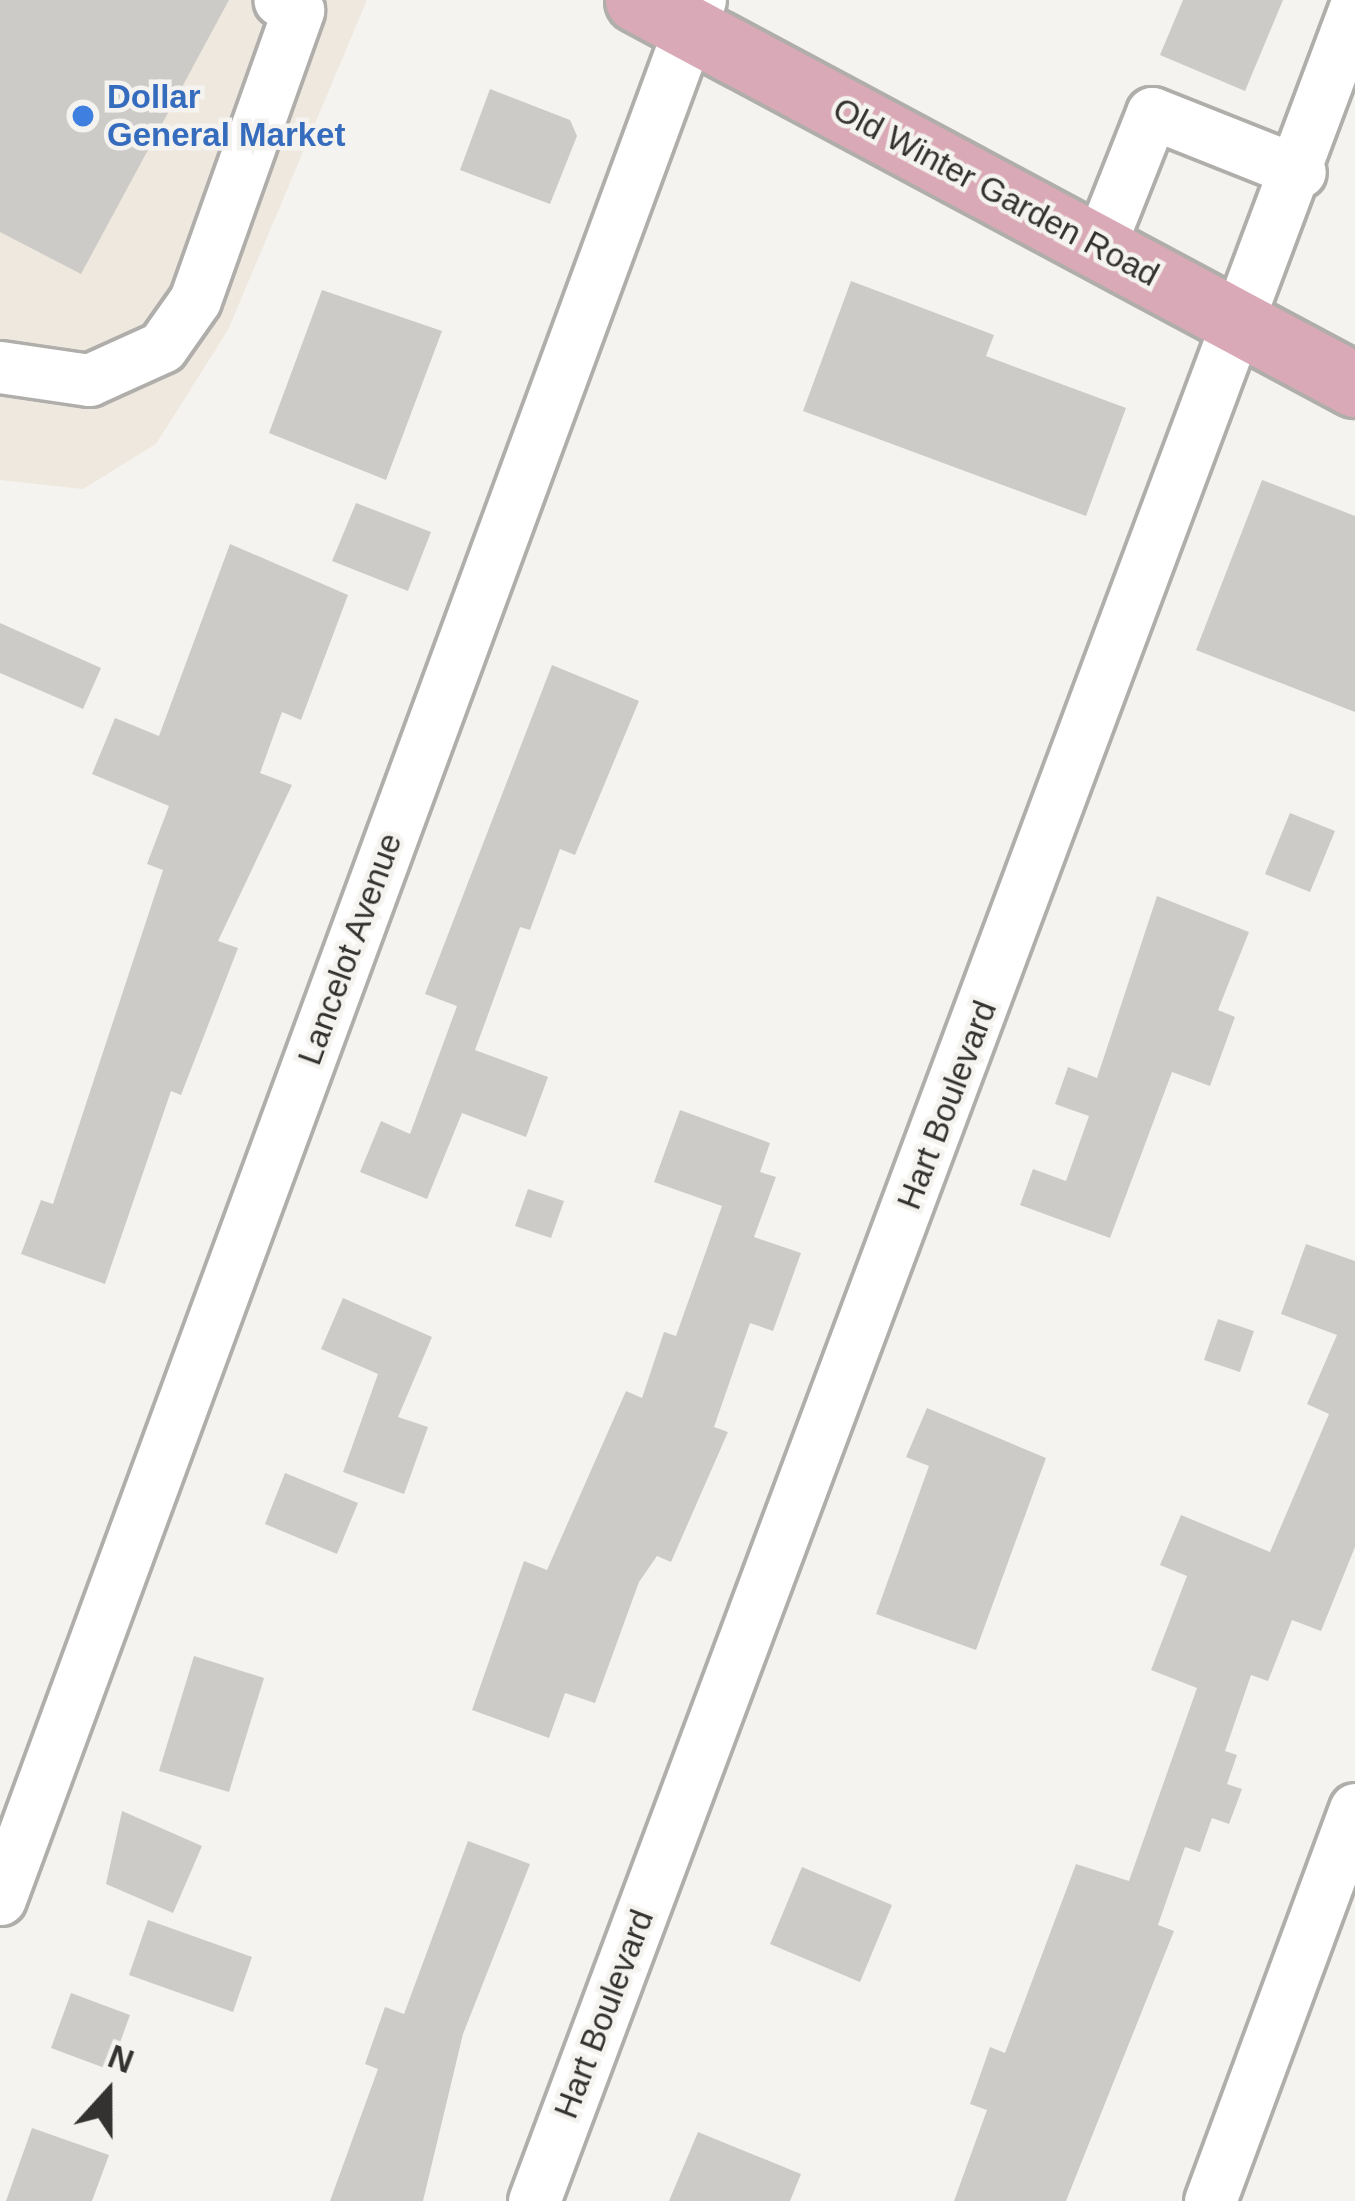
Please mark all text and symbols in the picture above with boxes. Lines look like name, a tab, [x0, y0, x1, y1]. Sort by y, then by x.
place label: Dollar General Market	[107, 77, 345, 155]
street label: Old Winter Garden Road	[826, 89, 1166, 295]
marker: Dollar General Market	[70, 103, 96, 129]
street label: Lancelot Avenue	[289, 827, 411, 1071]
street label: Hart Boulevard	[889, 995, 1005, 1215]
street label: Hart Boulevard	[546, 1904, 662, 2124]
north arrow	[48, 2033, 168, 2153]
text: N	[103, 2037, 139, 2080]

